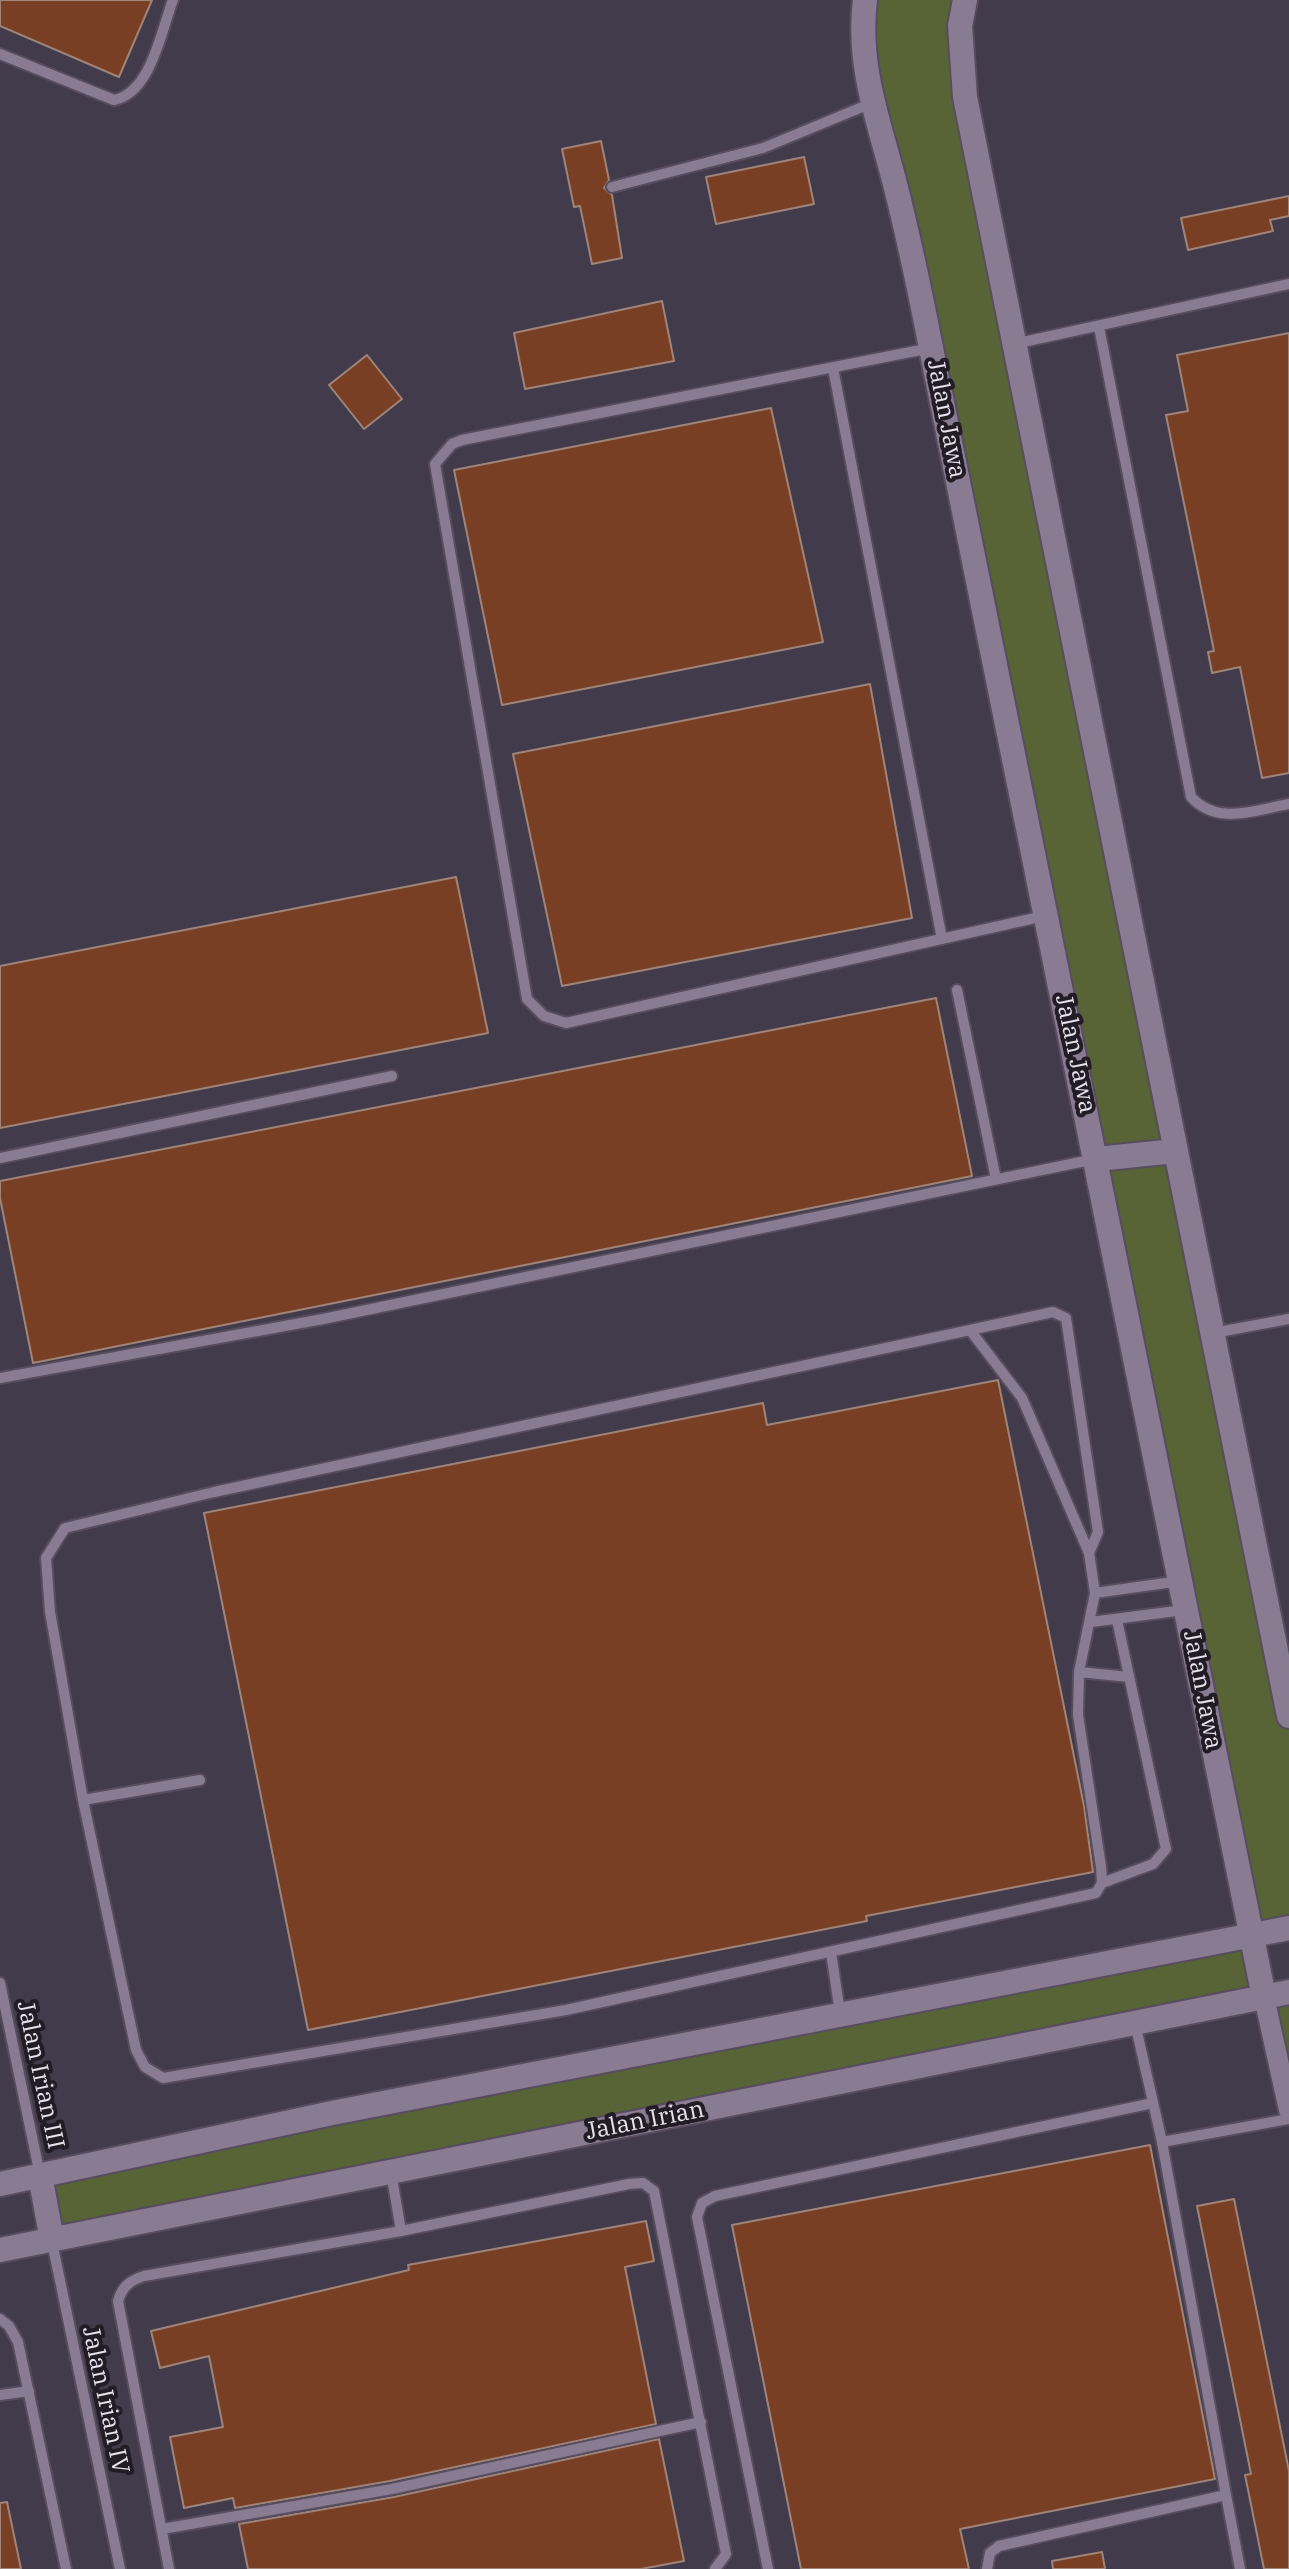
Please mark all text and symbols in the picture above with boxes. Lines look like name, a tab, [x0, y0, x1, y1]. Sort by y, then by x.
street label: Jalan Jawa	[920, 357, 972, 481]
street label: Jalan Jawa	[1048, 992, 1102, 1116]
street label: Jalan Jawa	[1176, 1628, 1228, 1752]
street label: Jalan Irian III	[10, 1998, 70, 2152]
street label: Jalan Irian	[583, 2095, 707, 2147]
street label: Jalan Irian IV	[75, 2324, 135, 2476]

